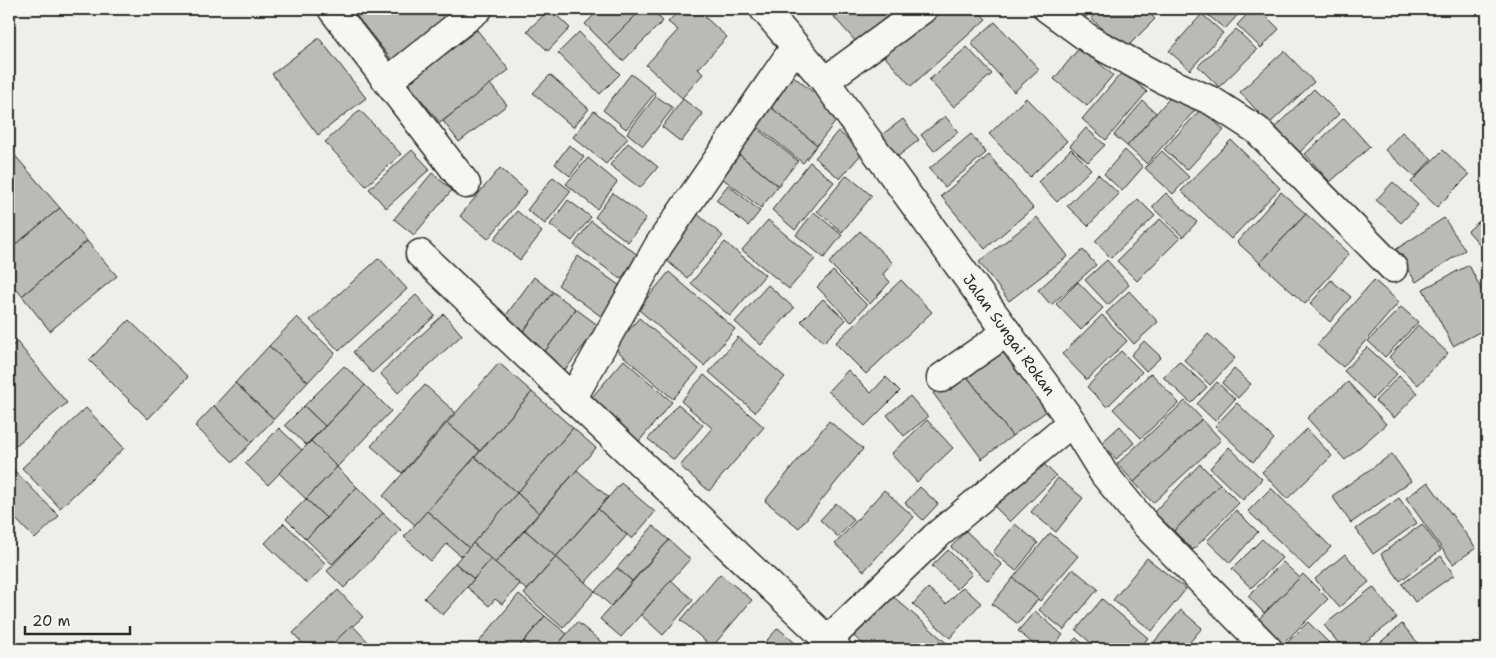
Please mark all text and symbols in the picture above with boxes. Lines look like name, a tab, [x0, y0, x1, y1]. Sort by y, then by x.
street label: Jalan Sungai Rokan	[958, 270, 1060, 400]
scale bar	[25, 603, 130, 635]
text: 20 m	[32, 611, 71, 631]

